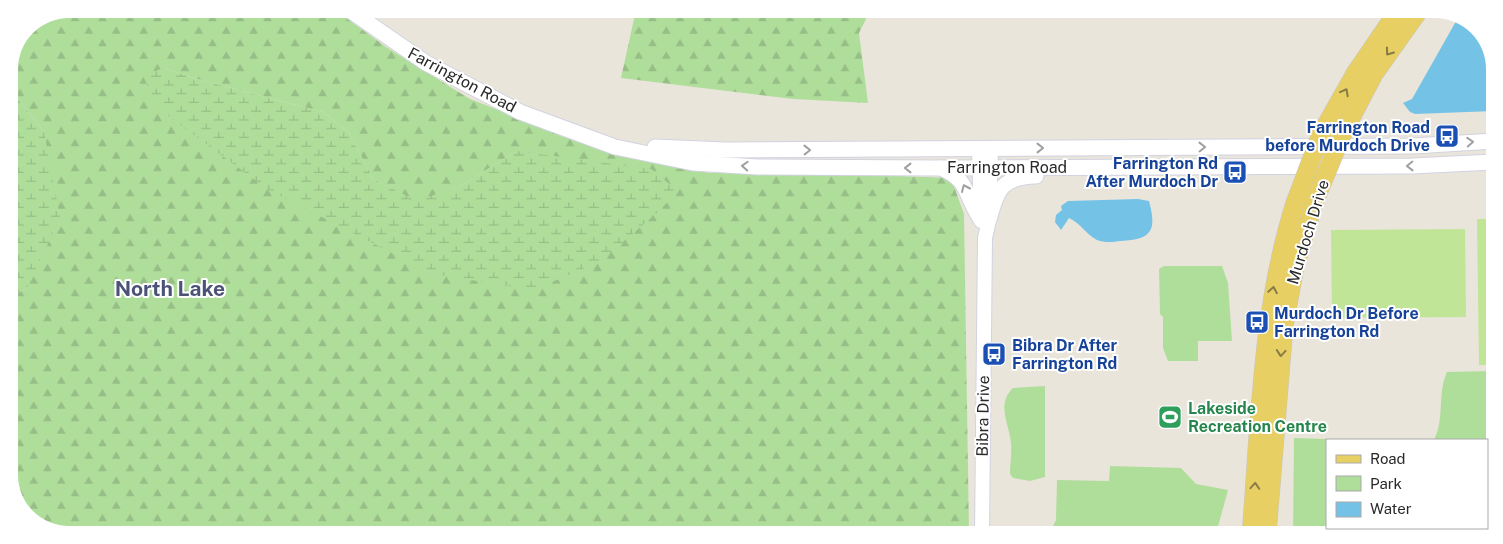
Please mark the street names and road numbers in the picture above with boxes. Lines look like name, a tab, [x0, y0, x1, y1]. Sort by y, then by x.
street label: Farrington Road	[405, 43, 519, 117]
street label: Farrington Road	[947, 158, 1067, 177]
street label: Murdoch Drive	[1283, 177, 1333, 287]
street label: Bibra Drive	[973, 375, 993, 457]

